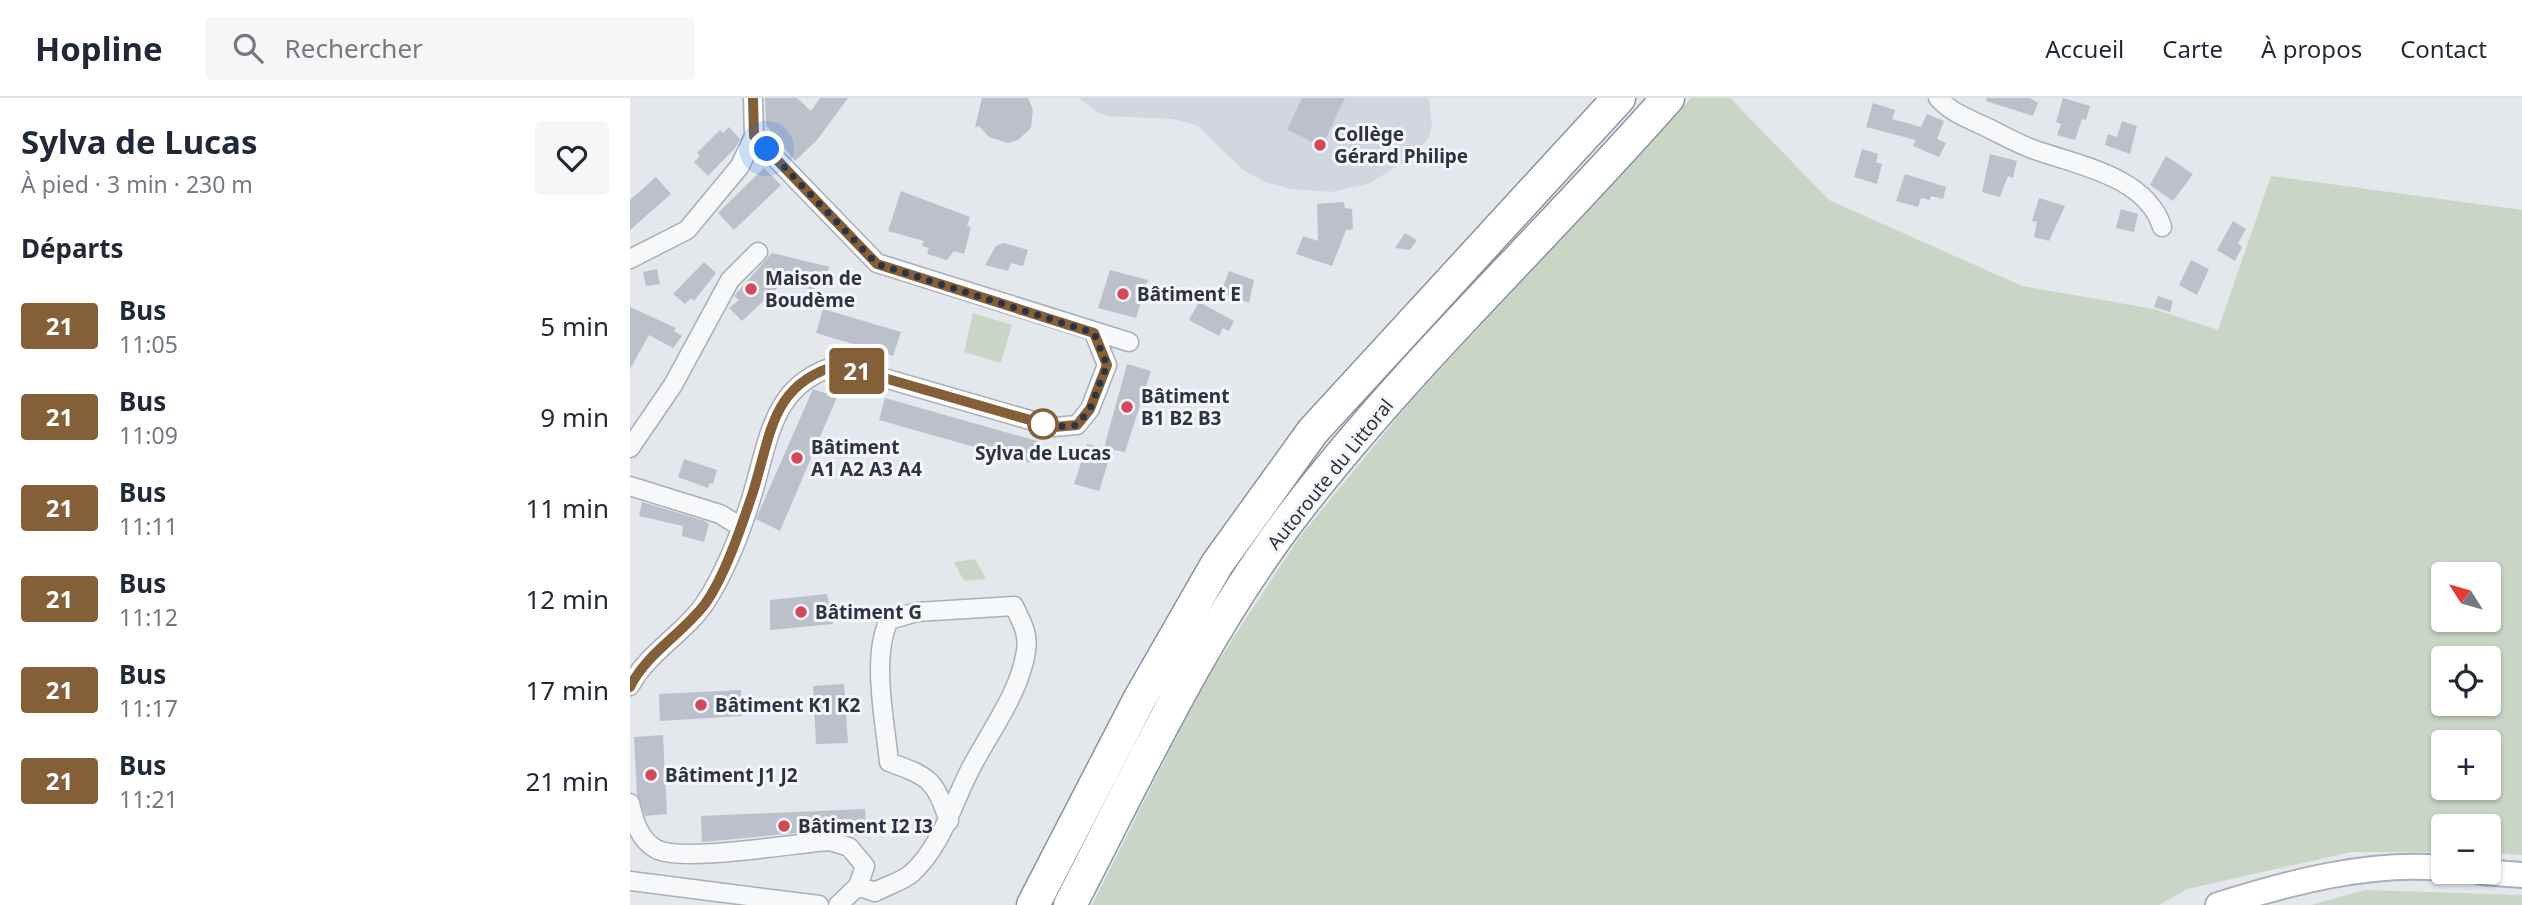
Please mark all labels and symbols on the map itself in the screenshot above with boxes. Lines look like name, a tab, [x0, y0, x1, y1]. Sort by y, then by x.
place label: Collège Gérard Philipe	[1334, 121, 1468, 169]
your location	[749, 131, 784, 166]
marker: Collège Gérard Philipe	[1312, 137, 1328, 153]
place label: Maison de Boudème	[765, 265, 862, 313]
marker: Maison de Boudème	[743, 281, 759, 297]
place label: Bâtiment E	[1137, 281, 1241, 307]
marker: Bâtiment E	[1115, 286, 1131, 302]
line badge: 21	[826, 348, 888, 394]
place label: Bâtiment B1 B2 B3	[1141, 383, 1229, 431]
street label: Autoroute du Littoral	[1261, 393, 1399, 555]
marker: Bâtiment B1 B2 B3	[1119, 399, 1135, 415]
marker: Sylva de Lucas	[1028, 409, 1058, 439]
place label: Bâtiment A1 A2 A3 A4	[811, 434, 922, 482]
place label: Sylva de Lucas	[975, 440, 1111, 466]
marker: Bâtiment A1 A2 A3 A4	[789, 450, 805, 466]
north arrow	[2431, 562, 2501, 632]
place label: Bâtiment G	[815, 599, 922, 625]
marker: Bâtiment G	[793, 604, 809, 620]
place label: Bâtiment K1 K2	[715, 692, 860, 718]
marker: Bâtiment K1 K2	[693, 697, 709, 713]
place label: Bâtiment J1 J2	[665, 762, 798, 788]
marker: Bâtiment J1 J2	[643, 767, 659, 783]
place label: Bâtiment I2 I3	[798, 813, 933, 839]
marker: Bâtiment I2 I3	[776, 818, 792, 834]

